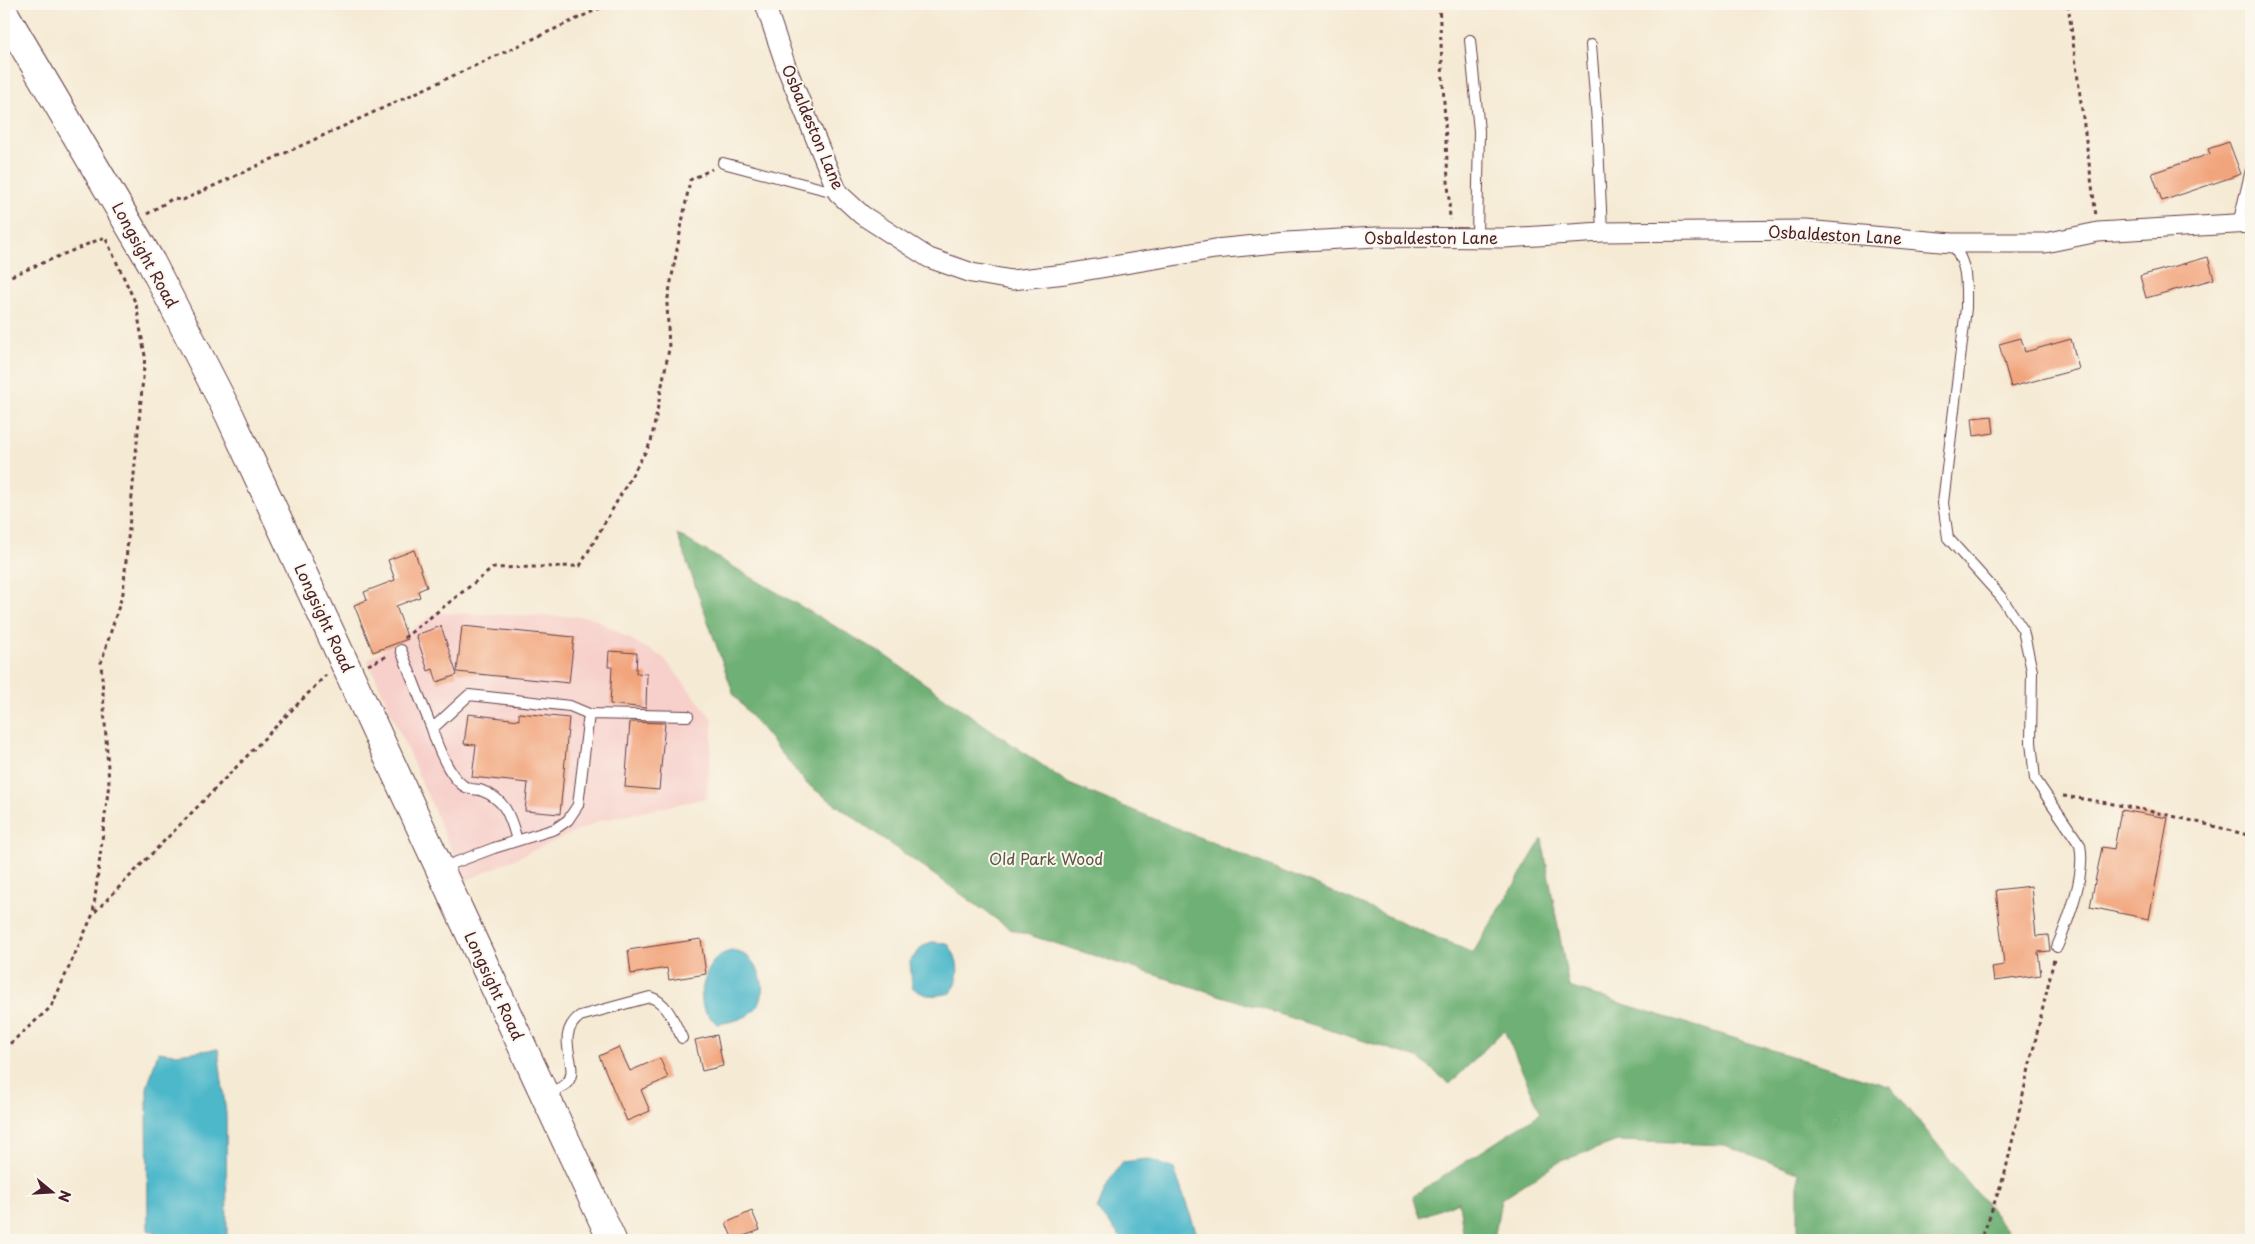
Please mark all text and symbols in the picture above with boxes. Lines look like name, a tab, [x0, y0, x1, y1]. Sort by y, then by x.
street label: Osbaldeston Lane	[777, 60, 851, 193]
street label: Longsight Road	[107, 197, 185, 312]
street label: Osbaldeston Lane	[1767, 219, 1903, 249]
street label: Osbaldeston Lane	[1364, 225, 1498, 249]
street label: Longsight Road	[289, 559, 361, 676]
park label: Old Park Wood	[989, 846, 1103, 870]
street label: Longsight Road	[459, 927, 531, 1044]
north arrow	[28, 1166, 78, 1216]
text: N	[53, 1188, 77, 1205]

